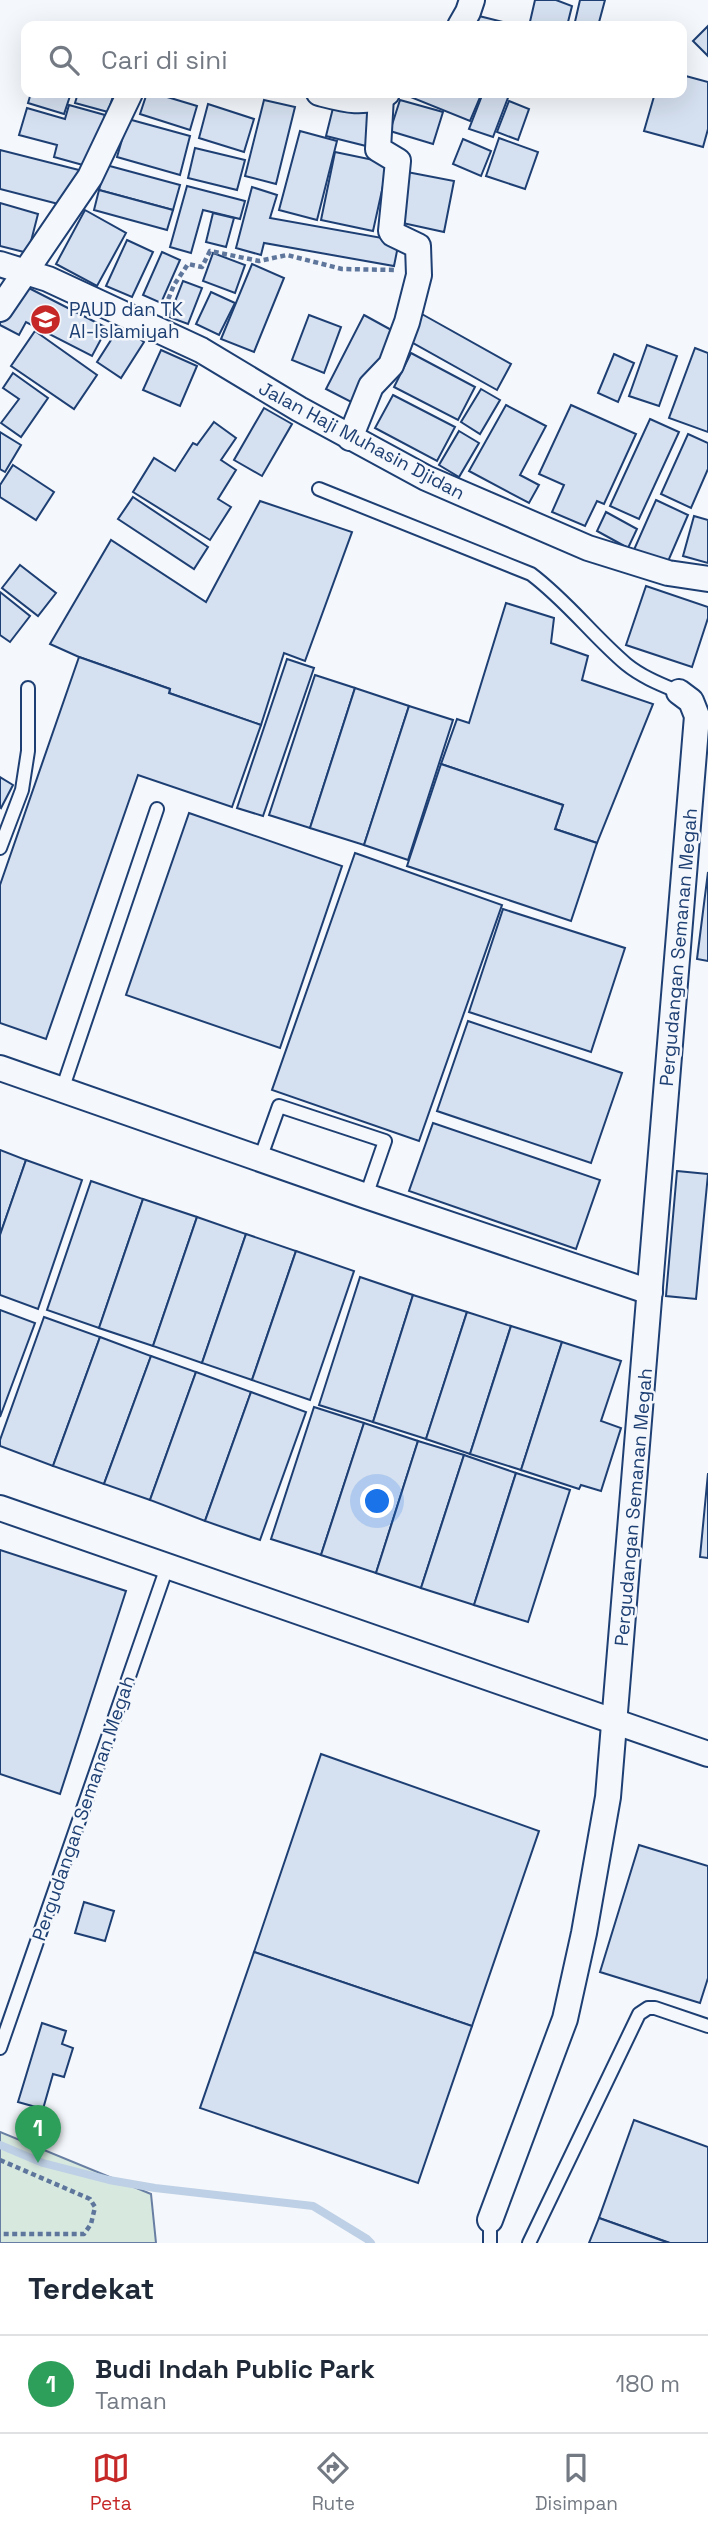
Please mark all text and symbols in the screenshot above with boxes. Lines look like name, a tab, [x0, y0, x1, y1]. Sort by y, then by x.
search box	[21, 21, 687, 98]
icon: search	[45, 41, 83, 79]
text: Cari di sini	[101, 43, 228, 77]
place label: PAUD dan TK Al-Islamiyah	[69, 297, 184, 344]
school or university icon: PAUD dan TK Al-Islamiyah	[29, 303, 63, 337]
street label: Jalan Haji Muhasin Djidan	[254, 375, 469, 505]
street label: Pergudangan Semanan Megah	[654, 807, 703, 1087]
street label: Pergudangan Semanan Megah	[609, 1367, 658, 1647]
your location	[360, 1484, 394, 1518]
street label: Pergudangan Semanan Megah	[26, 1672, 141, 1944]
pin: 1	[15, 2105, 61, 2163]
text: Terdekat	[28, 2269, 154, 2308]
text: Budi Indah Public Park	[95, 2352, 375, 2386]
text: 1	[46, 2369, 56, 2399]
text: 180 m	[616, 2369, 680, 2399]
text: Taman	[95, 2386, 167, 2416]
tab: Peta	[90, 2449, 132, 2516]
tab: Rute	[312, 2449, 355, 2516]
tab: Disimpan	[535, 2449, 618, 2516]

